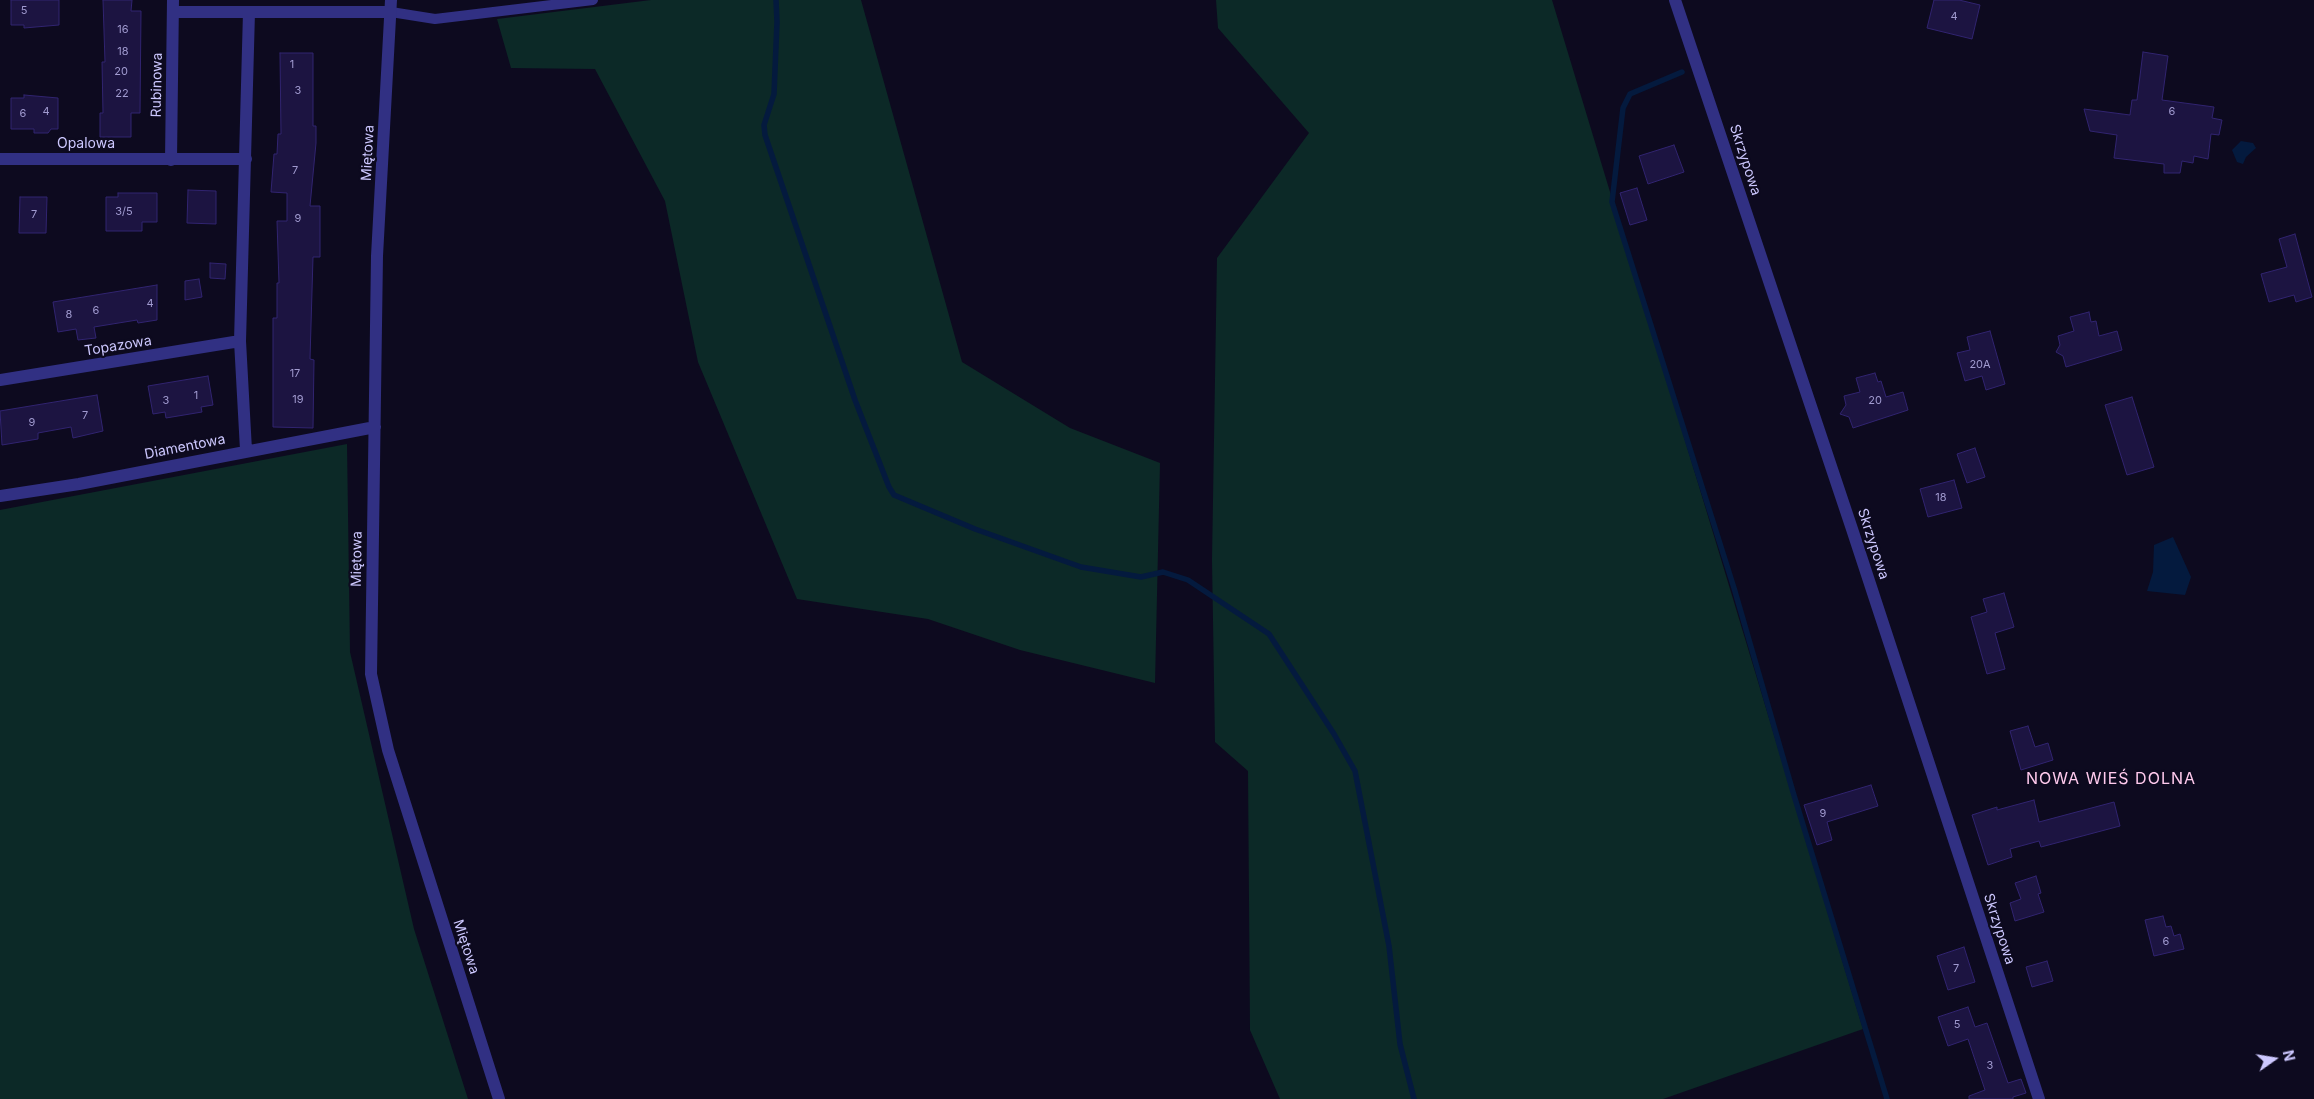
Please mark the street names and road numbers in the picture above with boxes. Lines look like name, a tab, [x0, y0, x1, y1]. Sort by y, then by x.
street label: Rubinowa	[148, 52, 166, 118]
street label: Skrzypowa	[1726, 122, 1764, 198]
street label: Miętowa	[358, 125, 378, 181]
street label: Opalowa	[57, 136, 115, 152]
street label: Topazowa	[83, 332, 153, 360]
street label: Diamentowa	[143, 431, 227, 463]
street label: Skrzypowa	[1854, 506, 1892, 582]
street label: Miętowa	[348, 531, 366, 587]
street label: Skrzypowa	[1980, 891, 2018, 967]
street label: Miętowa	[449, 918, 483, 976]

